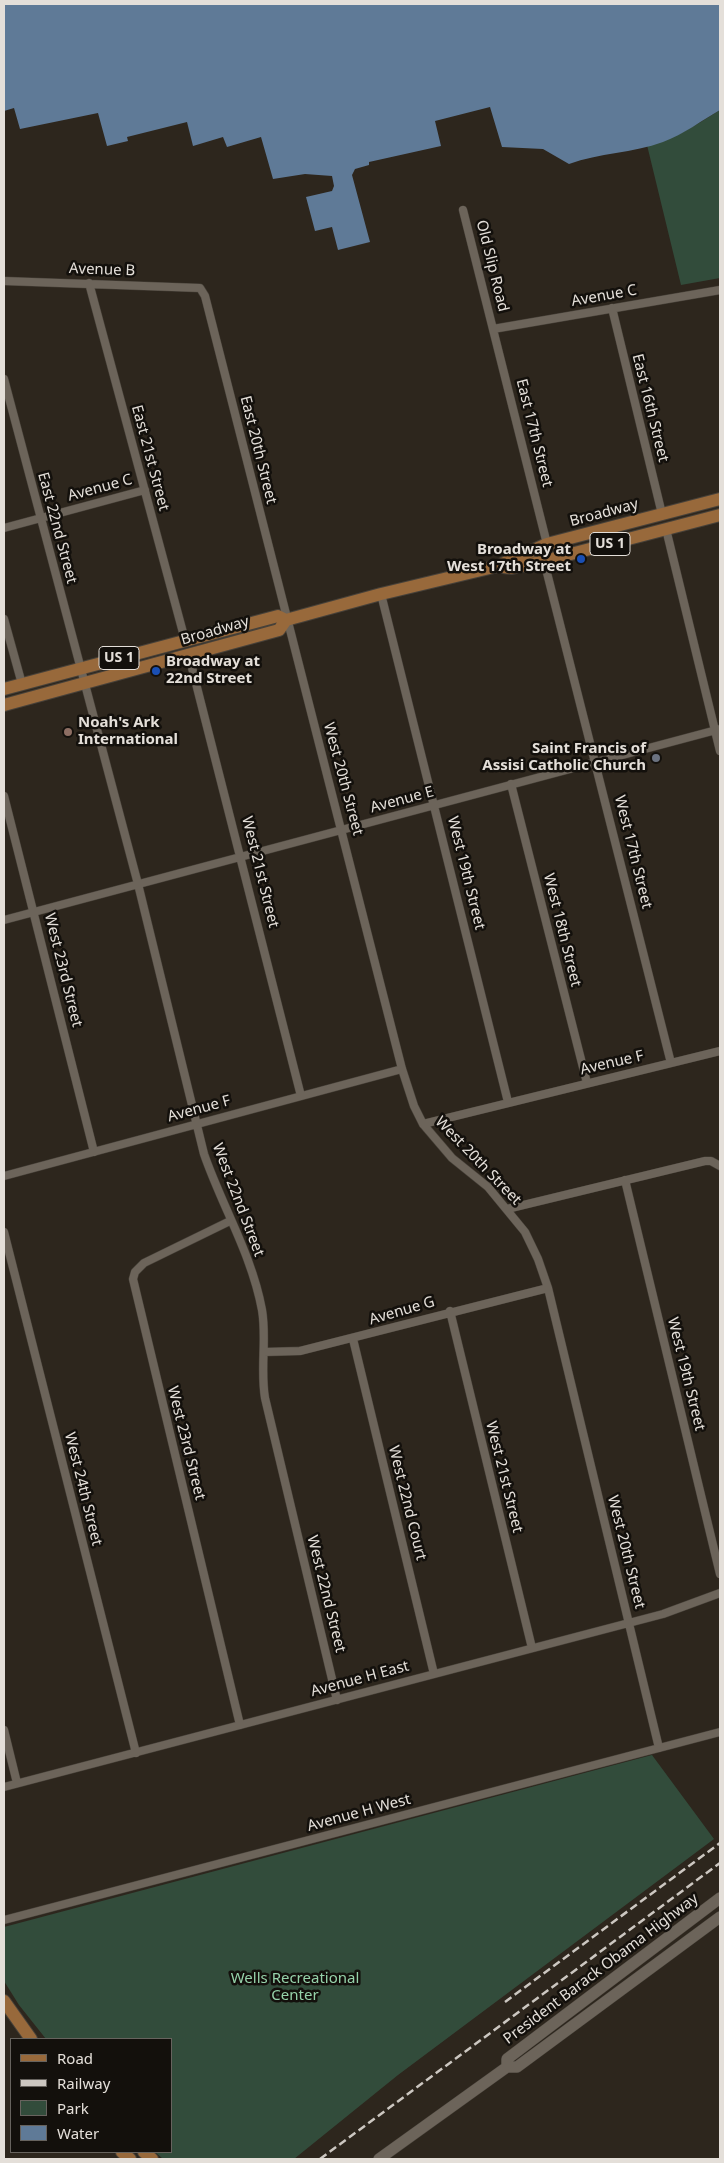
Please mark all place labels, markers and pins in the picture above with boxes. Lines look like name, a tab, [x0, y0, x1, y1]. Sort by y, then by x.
place label: Broadway at West 17th Street	[447, 541, 571, 576]
marker: Broadway at West 17th Street	[575, 553, 587, 565]
place label: Broadway at 22nd Street	[166, 653, 260, 688]
marker: Broadway at 22nd Street	[150, 665, 162, 677]
place label: Noah's Ark International	[78, 714, 178, 749]
marker: Noah's Ark International	[62, 726, 74, 738]
place label: Saint Francis of Assisi Catholic Church	[482, 740, 646, 775]
marker: Saint Francis of Assisi Catholic Church	[650, 752, 662, 764]

